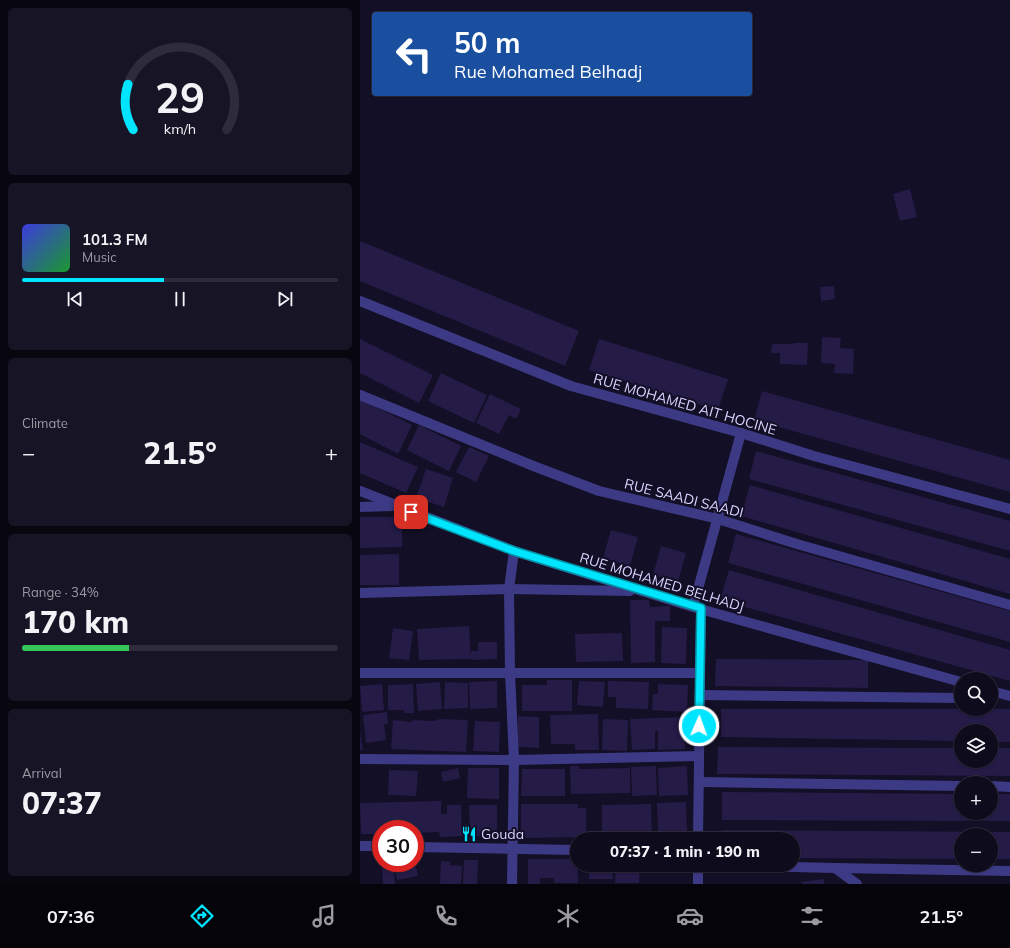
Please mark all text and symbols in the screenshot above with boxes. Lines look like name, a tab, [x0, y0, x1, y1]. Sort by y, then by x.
text: 50 m	[454, 25, 520, 60]
icon: left	[388, 28, 440, 80]
text: Rue Mohamed Belhadj	[454, 60, 642, 83]
text: 29	[155, 70, 205, 122]
text: km/h	[164, 119, 196, 137]
text: 101.3 FM	[82, 230, 147, 249]
text: Music	[82, 249, 117, 265]
icon: previous	[64, 288, 86, 310]
icon: pause	[169, 288, 191, 310]
icon: next	[274, 288, 296, 310]
street label: RUE MOHAMED AIT HOCINE	[591, 369, 779, 439]
text: Climate	[22, 415, 68, 431]
text: 21.5°	[143, 434, 217, 472]
text: −	[22, 439, 35, 467]
text: +	[325, 439, 338, 467]
street label: RUE SAADI SAADI	[623, 474, 745, 522]
pin	[394, 495, 428, 529]
icon: arrive	[400, 501, 422, 523]
street label: RUE MOHAMED BELHADJ	[578, 548, 746, 616]
text: Range · 34%	[22, 584, 99, 600]
text: 170 km	[22, 603, 129, 641]
map controls	[954, 672, 998, 872]
button: search	[954, 672, 998, 716]
position arrow	[678, 705, 720, 747]
button: layers	[954, 724, 998, 768]
text: Arrival	[22, 765, 62, 781]
button: +	[954, 776, 998, 820]
text: 07:37	[22, 784, 102, 822]
speed limit sign: 30	[372, 820, 424, 872]
restaurant icon: Gouda	[460, 825, 478, 843]
place label: Gouda	[481, 825, 524, 843]
button: −	[954, 828, 998, 872]
text: 07:37 · 1 min · 190 m	[610, 842, 760, 861]
icon: directions	[188, 902, 216, 930]
icon: music	[310, 902, 338, 930]
icon: phone	[432, 902, 460, 930]
icon: climate	[554, 902, 582, 930]
icon: car	[676, 902, 704, 930]
icon: filters	[798, 902, 826, 930]
text: 07:36	[47, 905, 95, 928]
text: 21.5°	[919, 905, 963, 928]

